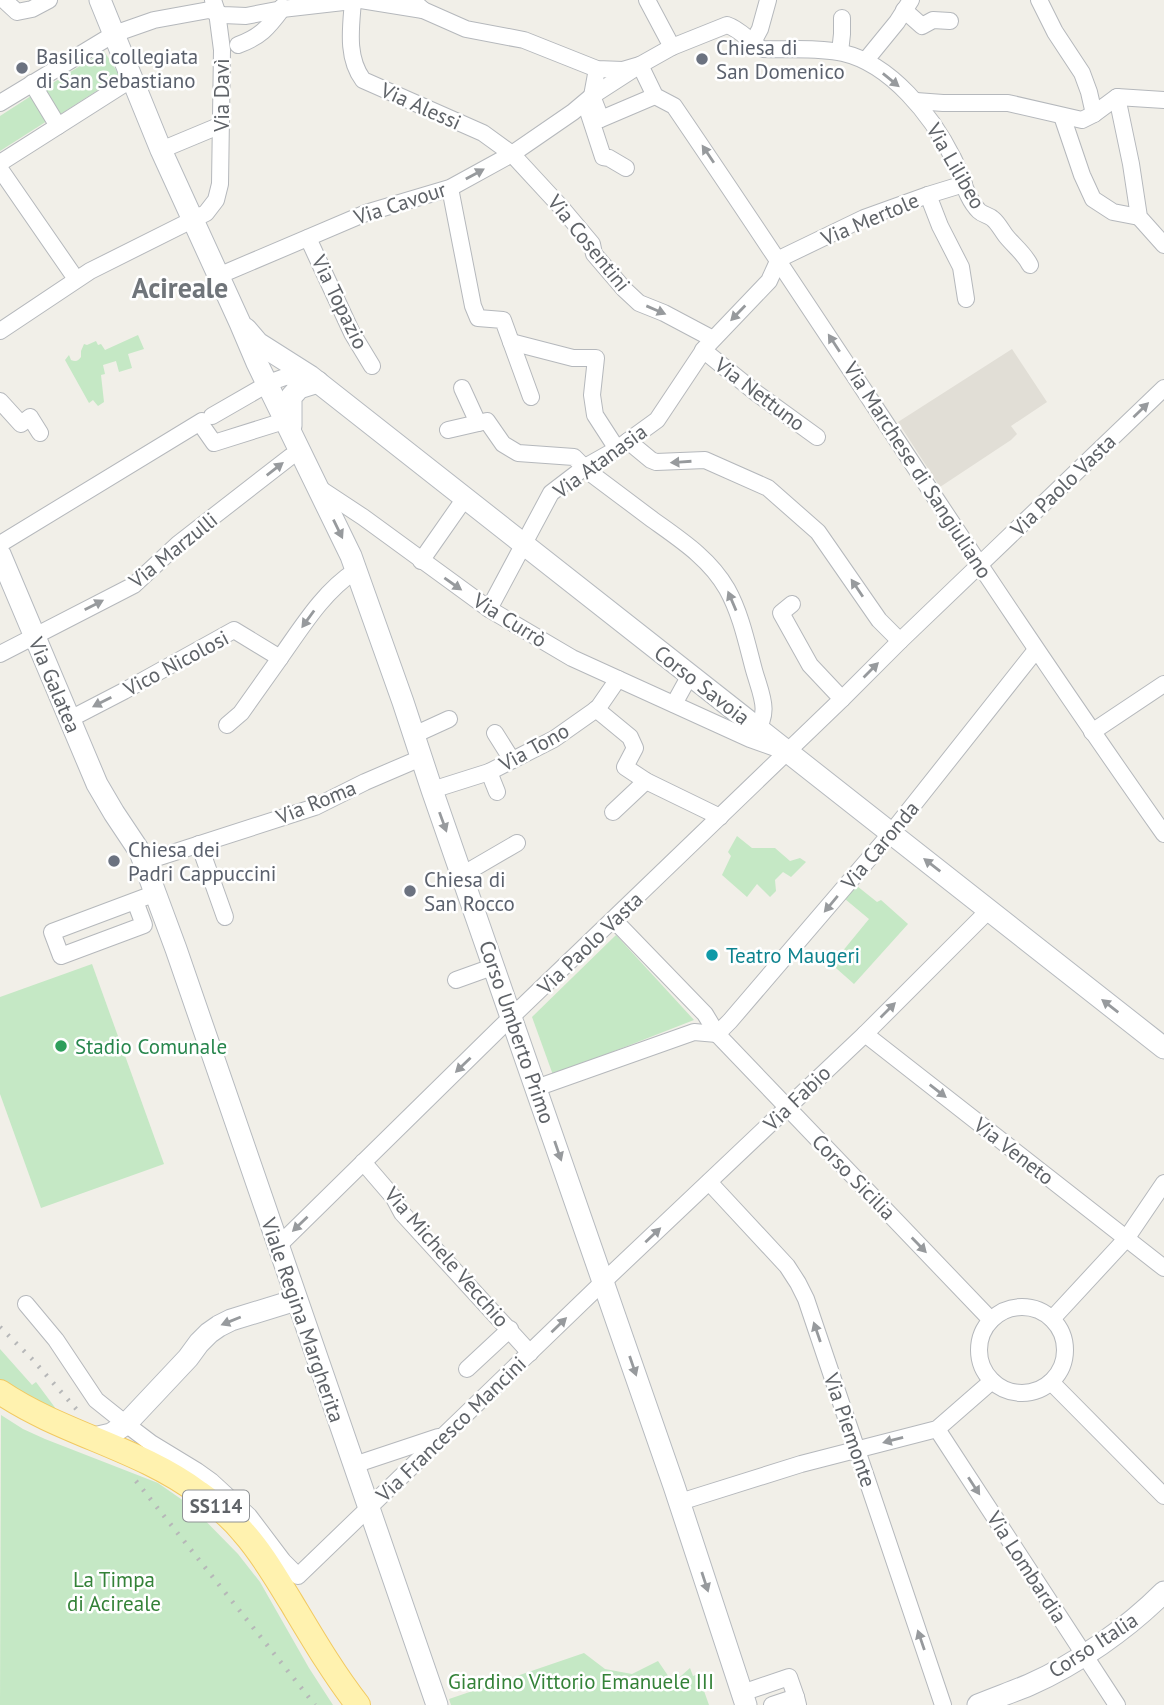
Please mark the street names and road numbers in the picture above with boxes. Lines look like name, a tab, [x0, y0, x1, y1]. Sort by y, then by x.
street label: Via Davì	[208, 58, 235, 133]
street label: Via Alessi	[376, 76, 465, 136]
street label: Via Lilibeo	[920, 117, 991, 214]
street label: Via Cavour	[350, 175, 449, 231]
street label: Via Mertole	[816, 186, 923, 252]
street label: Via Cosentini	[541, 188, 636, 297]
street label: Via Topazio	[305, 250, 374, 353]
street label: Via Nettuno	[708, 351, 811, 437]
street label: Via Marchese di Sangiuliano	[837, 356, 998, 584]
street label: Via Atanasia	[547, 418, 652, 505]
street label: Via Paolo Vasta	[1004, 428, 1121, 543]
street label: Via Marzulli	[122, 506, 223, 595]
street label: Via Currò	[467, 586, 552, 653]
street label: Vico Nicolosi	[118, 624, 233, 702]
street label: Via Galatea	[22, 632, 87, 737]
street label: Corso Savoia	[649, 639, 755, 731]
street label: Via Tono	[493, 717, 574, 778]
street label: Via Roma	[271, 774, 360, 831]
street label: Via Caronda	[835, 795, 925, 896]
street label: Via Paolo Vasta	[531, 886, 648, 1001]
street label: Corso Umberto Primo	[473, 937, 561, 1127]
street label: Via Fabio	[757, 1059, 836, 1137]
street label: Via Veneto	[968, 1111, 1060, 1191]
street label: Corso Sicilia	[806, 1128, 902, 1226]
street label: Via Michele Vecchio	[378, 1181, 515, 1333]
street label: Viale Regina Margherita	[255, 1213, 351, 1426]
street label: Via Francesco Mancini	[369, 1350, 532, 1508]
street label: Via Piemonte	[818, 1368, 882, 1491]
road number: SS114	[183, 1490, 249, 1522]
street label: Via Lombardia	[980, 1505, 1073, 1628]
street label: Corso Italia	[1043, 1606, 1143, 1684]

